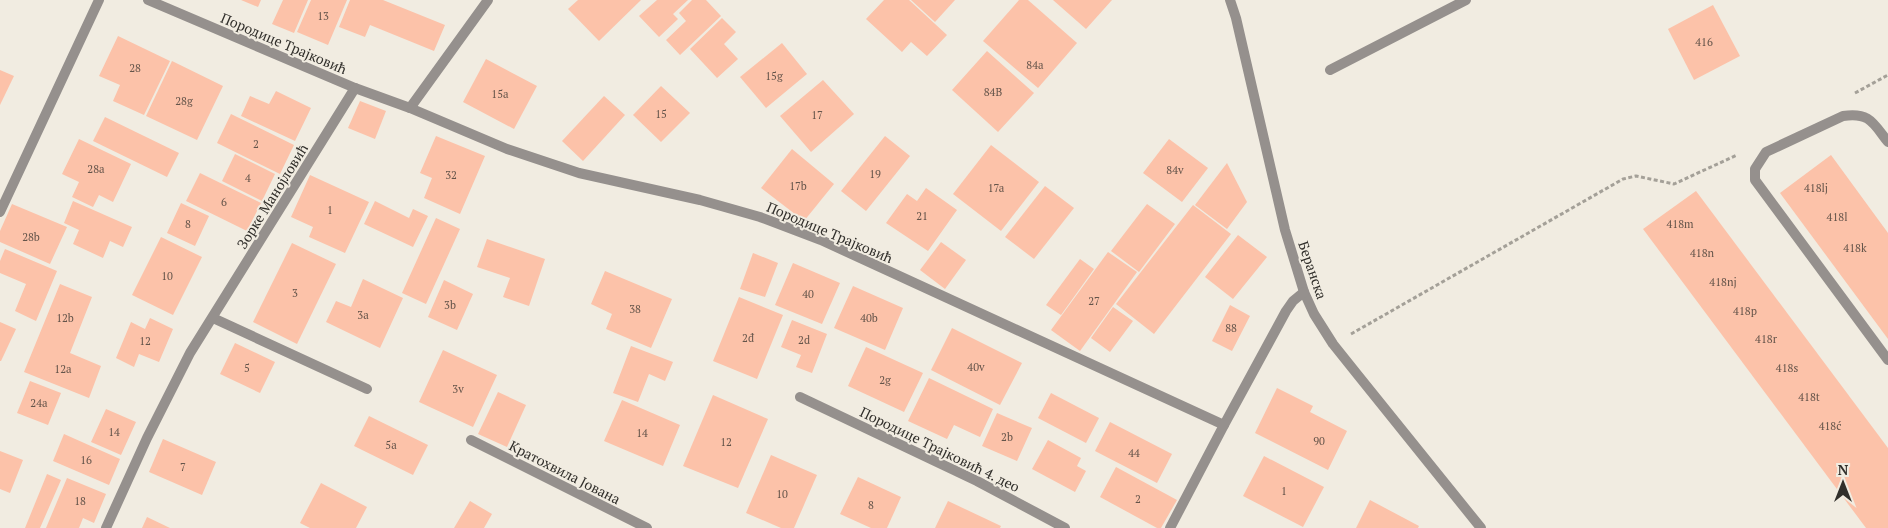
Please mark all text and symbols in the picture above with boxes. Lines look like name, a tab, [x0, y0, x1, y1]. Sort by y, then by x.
street label: Породице Трајковић	[218, 8, 350, 78]
house number: 13	[317, 9, 329, 23]
house number: 416	[1695, 35, 1713, 49]
house number: 84a	[1026, 58, 1044, 72]
house number: 28	[129, 61, 141, 75]
house number: 15g	[765, 69, 783, 83]
house number: 84B	[984, 85, 1002, 99]
house number: 15a	[491, 87, 509, 101]
house number: 28g	[175, 94, 193, 108]
house number: 15	[655, 107, 667, 121]
house number: 17	[811, 108, 823, 122]
house number: 2	[253, 137, 259, 151]
street label: Зорке Манојловић	[232, 140, 312, 252]
house number: 28a	[87, 162, 105, 176]
house number: 84v	[1166, 163, 1184, 177]
house number: 19	[869, 167, 881, 181]
house number: 32	[445, 168, 457, 182]
house number: 4	[245, 171, 251, 185]
house number: 17b	[789, 179, 807, 193]
house number: 17a	[988, 181, 1005, 195]
house number: 418lj	[1804, 181, 1828, 195]
house number: 6	[221, 195, 227, 209]
street label: Породице Трајковић	[764, 197, 896, 267]
house number: 1	[327, 203, 333, 217]
house number: 21	[916, 209, 928, 223]
house number: 418l	[1827, 210, 1847, 224]
house number: 8	[185, 217, 191, 231]
house number: 418m	[1666, 217, 1694, 231]
house number: 28b	[22, 230, 40, 244]
street label: Беранска	[1294, 238, 1332, 302]
house number: 418k	[1843, 241, 1867, 255]
house number: 418n	[1690, 246, 1715, 260]
house number: 10	[161, 269, 173, 283]
house number: 418nj	[1709, 275, 1737, 289]
house number: 3	[292, 286, 298, 300]
house number: 40	[802, 287, 814, 301]
house number: 27	[1088, 294, 1100, 308]
house number: 3b	[444, 298, 456, 312]
house number: 38	[629, 302, 641, 316]
house number: 418p	[1733, 304, 1757, 318]
house number: 3a	[357, 308, 369, 322]
house number: 12b	[56, 311, 74, 325]
house number: 40b	[860, 311, 878, 325]
house number: 88	[1225, 321, 1237, 335]
house number: 2đ	[742, 331, 755, 345]
house number: 418r	[1755, 332, 1778, 346]
house number: 2d	[798, 333, 810, 347]
house number: 12	[139, 334, 151, 348]
house number: 40v	[967, 360, 985, 374]
house number: 5	[244, 361, 250, 375]
house number: 418s	[1776, 361, 1798, 375]
house number: 12a	[54, 362, 72, 376]
house number: 2g	[879, 373, 891, 387]
house number: 3v	[452, 382, 464, 396]
house number: 418t	[1798, 390, 1820, 404]
house number: 24a	[30, 396, 48, 410]
street label: Породице Трајковић 4. део	[857, 402, 1023, 496]
house number: 418ć	[1819, 419, 1841, 433]
house number: 14	[108, 425, 120, 439]
house number: 14	[636, 426, 648, 440]
house number: 2b	[1001, 430, 1013, 444]
house number: 90	[1313, 434, 1325, 448]
house number: 12	[720, 435, 732, 449]
street label: Кратохвила Јована	[506, 436, 624, 508]
house number: 5a	[385, 438, 397, 452]
house number: 44	[1128, 446, 1140, 460]
house number: 16	[80, 453, 92, 467]
north arrow	[1818, 458, 1868, 508]
house number: 7	[180, 460, 186, 474]
text: N	[1838, 460, 1849, 479]
house number: 1	[1281, 484, 1287, 498]
house number: 10	[776, 487, 788, 501]
house number: 2	[1135, 492, 1141, 506]
house number: 18	[74, 494, 86, 508]
house number: 8	[868, 498, 874, 512]

